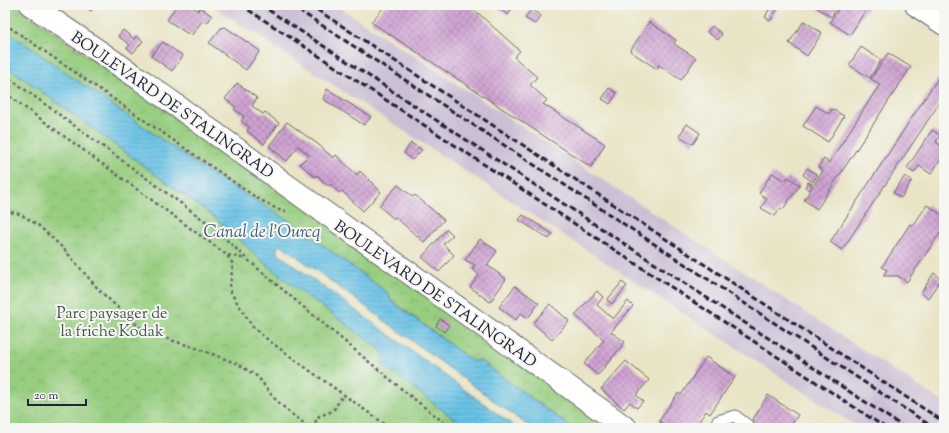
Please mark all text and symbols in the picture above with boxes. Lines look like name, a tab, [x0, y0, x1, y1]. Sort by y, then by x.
street label: BOULEVARD DE STALINGRAD	[65, 27, 278, 185]
street label: BOULEVARD DE STALINGRAD	[328, 216, 541, 374]
water label: Canal de l'Ourcq	[203, 221, 321, 245]
park label: Parc paysager de la friche Kodak	[57, 303, 167, 344]
scale bar	[28, 381, 86, 407]
text: 20 m	[34, 387, 59, 405]

